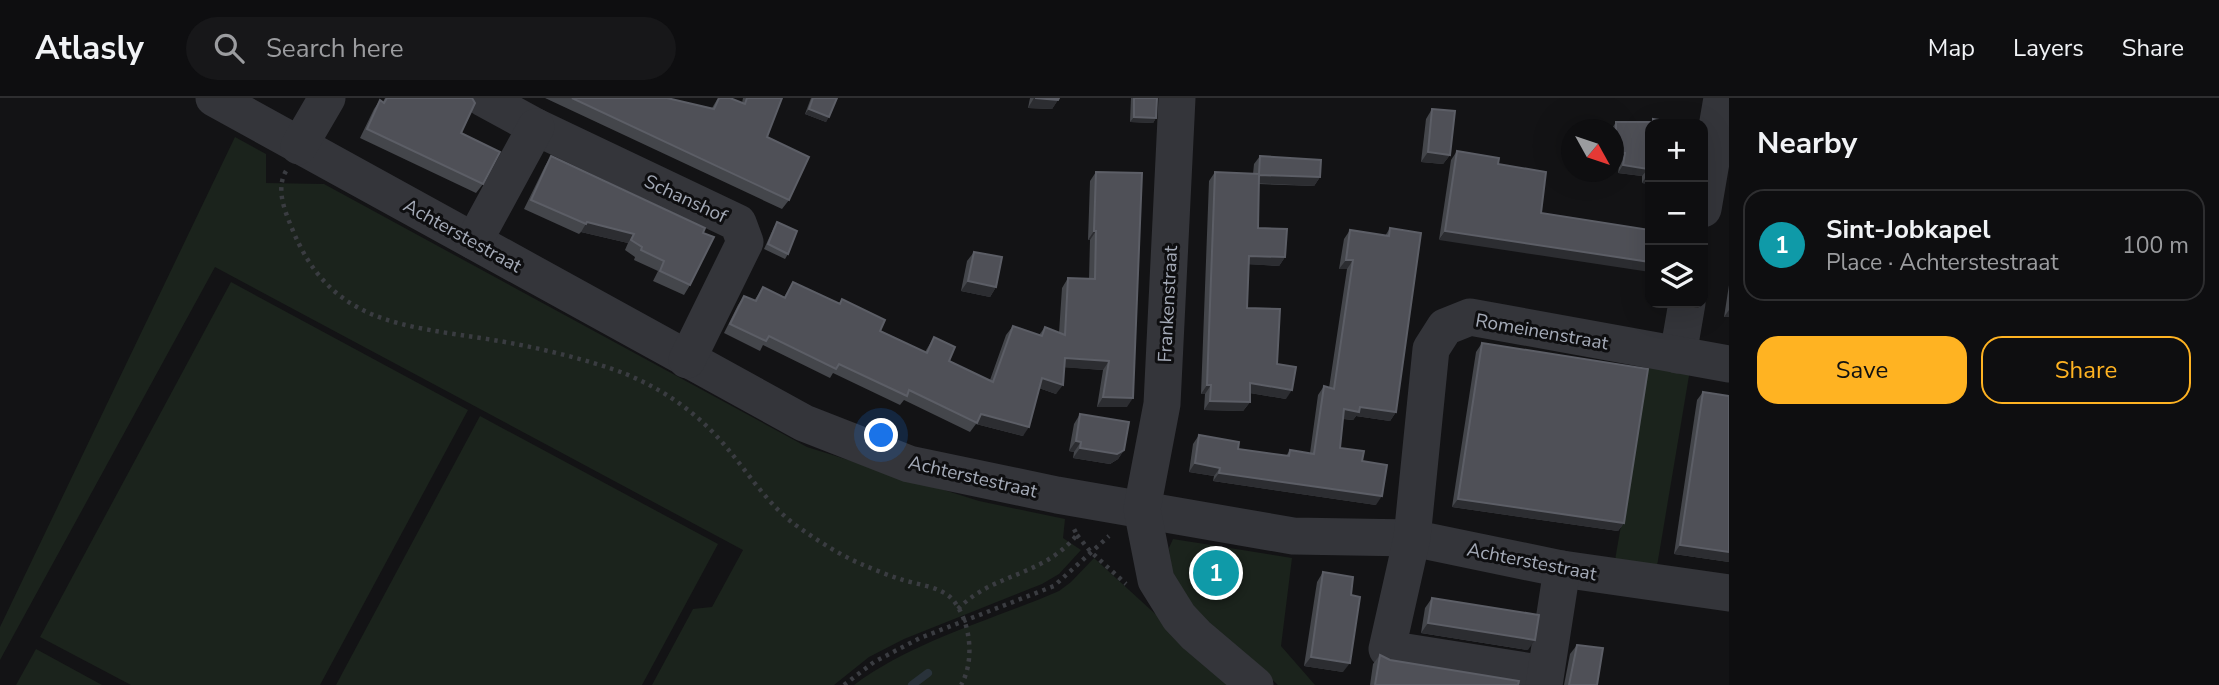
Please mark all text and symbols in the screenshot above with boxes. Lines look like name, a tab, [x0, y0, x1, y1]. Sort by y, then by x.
search box	[186, 17, 676, 80]
text: Atlasly	[35, 26, 144, 71]
icon: search	[210, 29, 248, 67]
text: Search here	[266, 31, 404, 66]
text: Map	[1928, 32, 1975, 64]
text: Layers	[2013, 32, 2084, 64]
text: Share	[2122, 32, 2184, 64]
north arrow	[1561, 119, 1624, 182]
map controls	[1645, 119, 1708, 308]
button: +	[1645, 119, 1708, 182]
text: Nearby	[1757, 123, 1857, 164]
street label: Schanshof	[640, 168, 732, 230]
button: −	[1645, 182, 1708, 245]
street label: Achterstestraat	[399, 193, 527, 279]
text: Sint-Jobkapel	[1826, 212, 1990, 247]
text: 1	[1775, 230, 1789, 261]
text: 100 m	[2122, 230, 2189, 261]
street label: Frankenstraat	[1152, 245, 1184, 363]
button: layers	[1645, 245, 1708, 308]
text: Place · Achterstestraat	[1826, 247, 2059, 278]
street label: Romeinenstraat	[1473, 307, 1611, 357]
button: Save	[1757, 336, 1967, 404]
button: Share	[1981, 336, 2191, 404]
your location	[864, 418, 898, 452]
street label: Achterstestraat	[906, 450, 1040, 505]
street label: Achterstestraat	[1465, 537, 1599, 587]
pin: 1	[1193, 547, 1239, 599]

